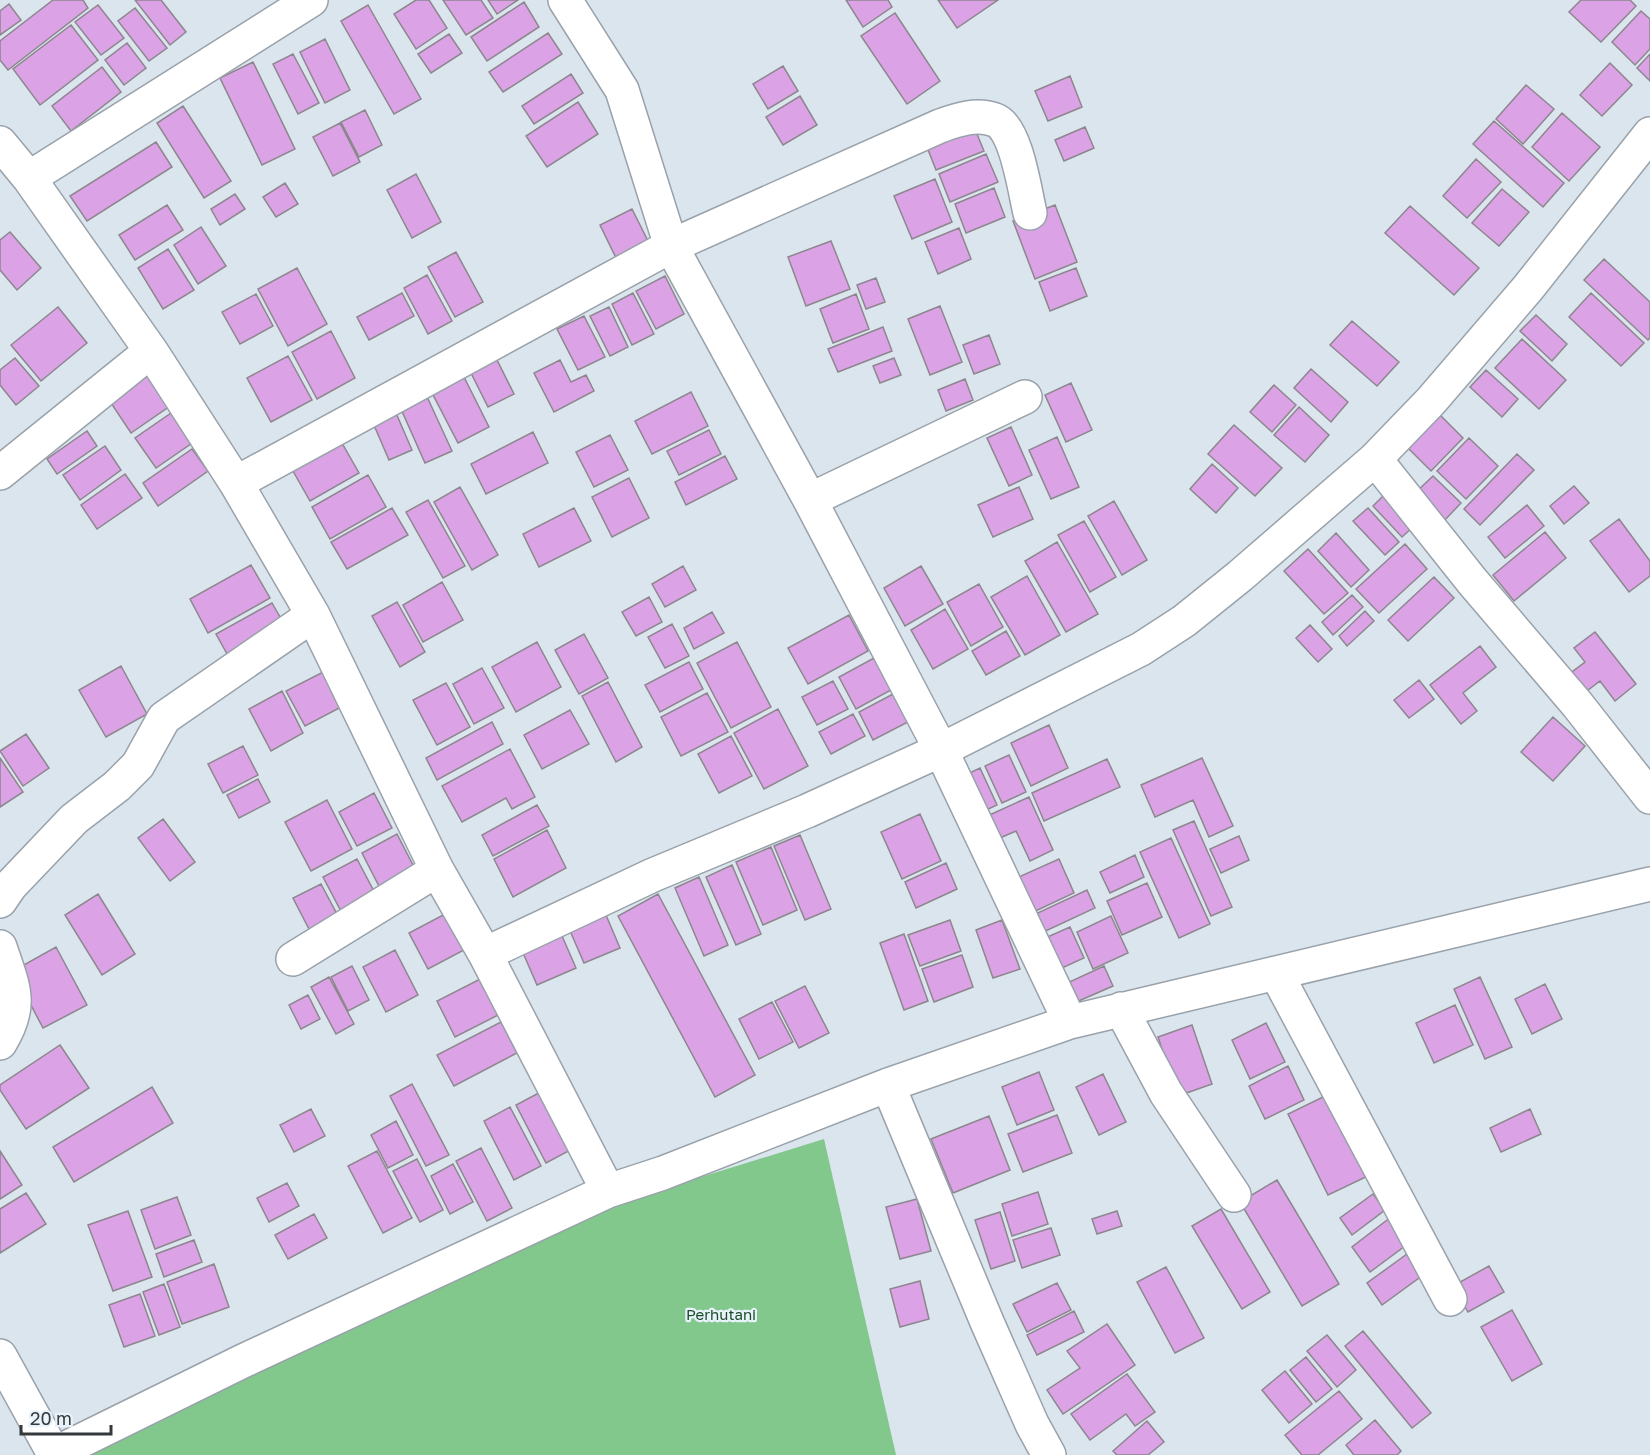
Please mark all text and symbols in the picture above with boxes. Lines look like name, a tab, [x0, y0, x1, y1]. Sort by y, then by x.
park label: Perhutani	[686, 1305, 756, 1323]
scale bar	[21, 1398, 111, 1436]
text: 20 m	[30, 1407, 72, 1429]

